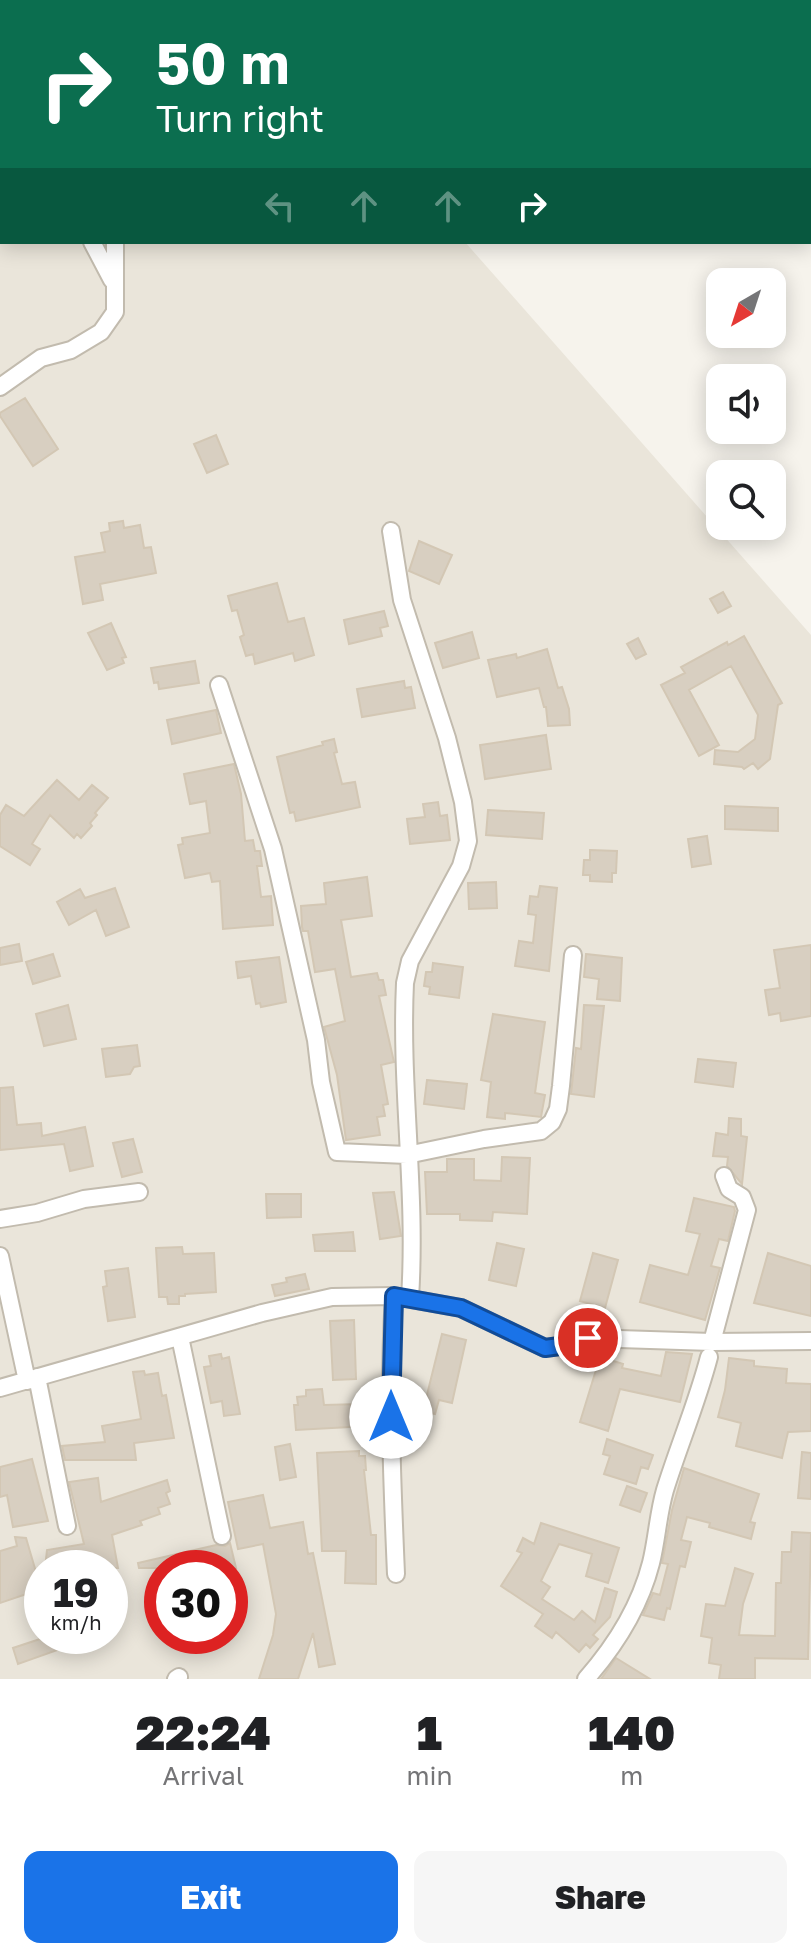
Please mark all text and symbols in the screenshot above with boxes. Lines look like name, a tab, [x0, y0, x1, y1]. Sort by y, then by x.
text: 50 m	[156, 29, 290, 96]
icon: right	[24, 32, 128, 136]
text: Turn right	[156, 97, 324, 140]
icon: left	[258, 184, 302, 228]
icon: ahead	[342, 184, 386, 228]
icon: ahead	[426, 184, 470, 228]
icon: right	[510, 184, 554, 228]
north arrow	[706, 268, 786, 348]
map controls	[706, 268, 786, 540]
button: sound	[706, 364, 786, 444]
button: search	[706, 460, 786, 540]
pin	[554, 1304, 622, 1372]
icon: arrive	[566, 1316, 610, 1360]
position arrow	[349, 1375, 433, 1459]
speed limit sign: 30	[144, 1550, 248, 1654]
text: 19	[53, 1568, 99, 1616]
text: km/h	[51, 1610, 101, 1634]
text: 22:24	[135, 1703, 271, 1761]
text: 1	[417, 1703, 442, 1761]
text: 140	[588, 1703, 676, 1761]
text: Arrival	[163, 1760, 244, 1791]
text: min	[407, 1760, 453, 1791]
text: m	[620, 1760, 643, 1791]
button: Exit	[24, 1851, 398, 1943]
button: Share	[414, 1851, 787, 1943]

